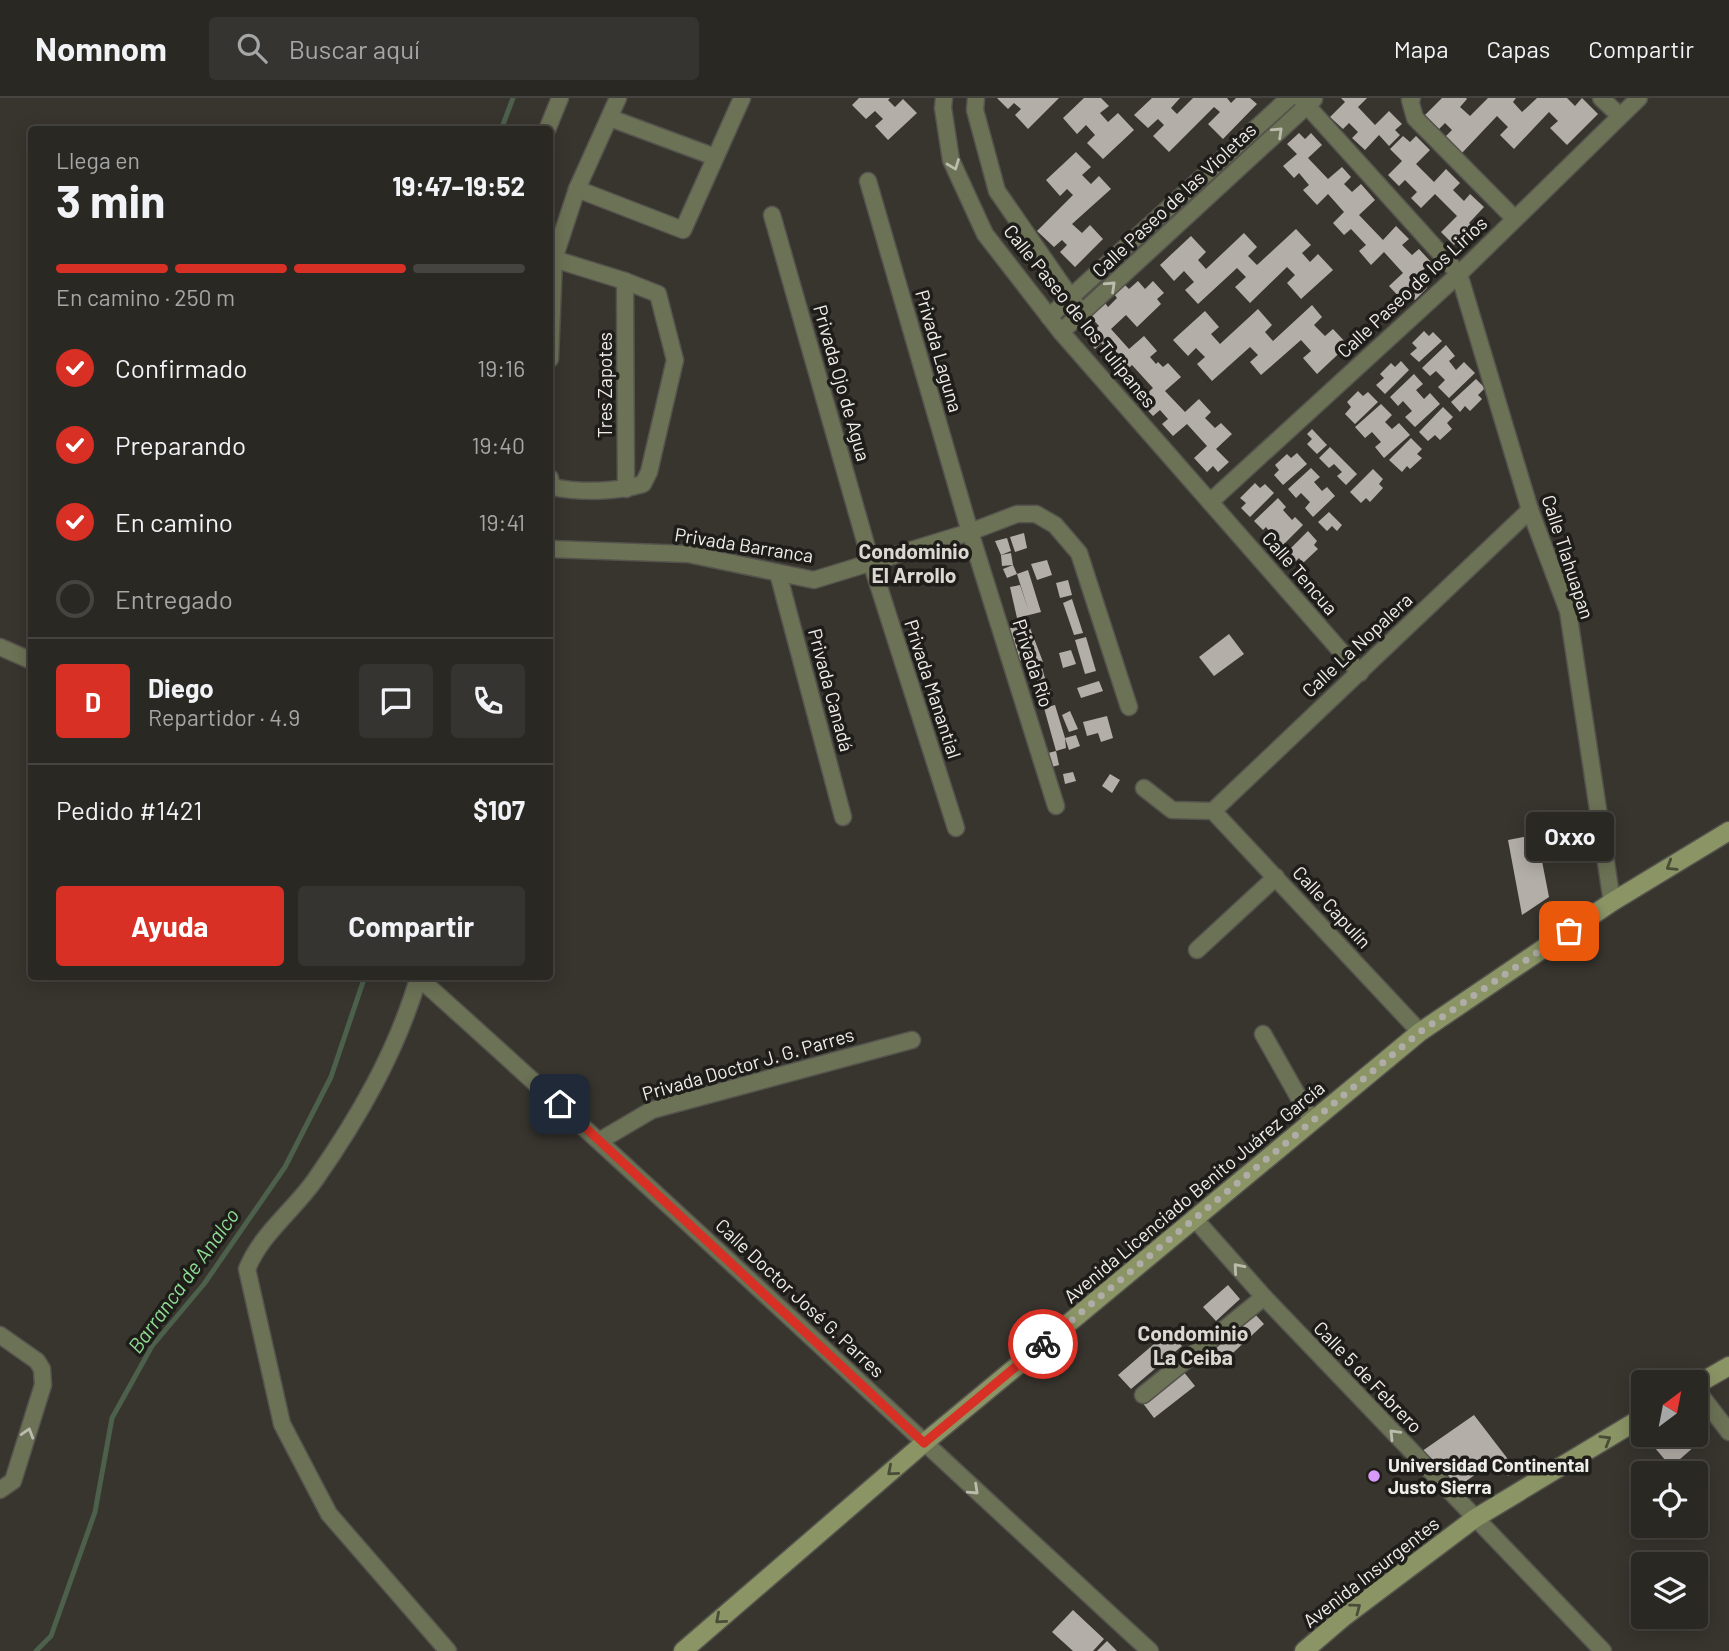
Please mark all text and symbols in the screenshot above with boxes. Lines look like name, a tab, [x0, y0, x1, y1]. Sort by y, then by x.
search box	[209, 17, 699, 80]
text: Nomnom	[35, 28, 167, 68]
icon: search	[233, 29, 271, 67]
text: Buscar aquí	[289, 33, 420, 64]
text: Mapa	[1394, 34, 1449, 63]
text: Capas	[1487, 34, 1550, 63]
text: Compartir	[1588, 34, 1694, 63]
street label: Calle Paseo de las Violetas	[1087, 118, 1260, 282]
one-way arrow	[1270, 128, 1283, 140]
text: Llega en	[56, 146, 140, 174]
one-way arrow	[946, 158, 960, 170]
text: 19:47–19:52	[392, 170, 525, 201]
text: 3 min	[56, 172, 165, 227]
street label: Calle Paseo de los Lirios	[1332, 211, 1492, 362]
street label: Calle Paseo de los Tulipanes	[999, 220, 1161, 412]
one-way arrow	[1103, 282, 1116, 294]
text: En camino · 250 m	[56, 283, 235, 311]
street label: Privada Laguna	[911, 287, 968, 415]
street label: Privada Ojo de Agua	[809, 302, 876, 464]
street label: Tres Zapotes	[593, 332, 616, 438]
icon: check	[56, 349, 94, 387]
text: Confirmado	[115, 352, 247, 383]
text: 19:16	[477, 354, 525, 382]
icon: check	[56, 426, 94, 464]
text: Preparando	[115, 429, 246, 460]
text: 19:40	[472, 431, 525, 459]
street label: Calle Tlahuapan	[1538, 492, 1599, 622]
icon: check	[56, 503, 94, 541]
text: En camino	[115, 506, 233, 537]
text: 19:41	[479, 508, 525, 536]
street label: Privada Barranca	[673, 522, 815, 567]
street label: Calle Tencua	[1258, 526, 1343, 619]
district label: Condominio El Arrollo	[859, 538, 969, 587]
text: Entregado	[115, 583, 233, 614]
street label: Calle La Nopalera	[1297, 588, 1417, 702]
street label: Privada Manantial	[900, 616, 967, 761]
street label: Privada Río	[1008, 616, 1059, 710]
street label: Privada Canadá	[804, 626, 859, 754]
button: chat	[359, 664, 433, 738]
button: phone	[451, 664, 525, 738]
text: Diego	[148, 672, 214, 703]
text: D	[85, 686, 101, 717]
text: Repartidor · 4.9	[148, 703, 300, 731]
text: Pedido #1421	[56, 794, 202, 825]
text: $107	[473, 794, 525, 825]
callout: Oxxo	[1525, 812, 1613, 861]
text: Oxxo	[1545, 822, 1596, 850]
one-way arrow	[1665, 858, 1678, 871]
street label: Calle Capulín	[1288, 861, 1376, 953]
button: Ayuda	[56, 886, 284, 966]
button: Compartir	[298, 886, 525, 966]
pin	[1539, 901, 1599, 961]
icon: bag	[1550, 912, 1588, 950]
street label: Privada Doctor J. G. Parres	[639, 1022, 856, 1105]
pin	[530, 1074, 590, 1134]
street label: Avenida Licenciado Benito Juárez García	[1059, 1076, 1329, 1307]
icon: home	[541, 1085, 579, 1123]
water label: Barranca de Analco	[122, 1203, 244, 1357]
street label: Calle Doctor José G. Parres	[711, 1213, 889, 1382]
one-way arrow	[1234, 1263, 1246, 1276]
courier	[1008, 1309, 1078, 1379]
street label: Calle 5 de Febrero	[1309, 1316, 1427, 1437]
district label: Condominio La Ceiba	[1138, 1320, 1248, 1369]
icon: bike	[1024, 1325, 1062, 1363]
north arrow	[1631, 1370, 1708, 1447]
map controls	[1631, 1370, 1708, 1629]
one-way arrow	[20, 1427, 35, 1439]
one-way arrow	[1389, 1429, 1402, 1442]
one-way arrow	[1598, 1435, 1611, 1448]
place label: Universidad Continental Justo Sierra	[1388, 1453, 1589, 1498]
button: locate	[1631, 1461, 1708, 1538]
one-way arrow	[888, 1463, 901, 1475]
marker: Universidad Continental Justo Sierra	[1366, 1468, 1382, 1484]
one-way arrow	[966, 1481, 979, 1494]
street label: Avenida Insurgentes	[1298, 1511, 1443, 1632]
button: layers	[1631, 1552, 1708, 1629]
one-way arrow	[1349, 1604, 1361, 1616]
one-way arrow	[715, 1611, 728, 1623]

